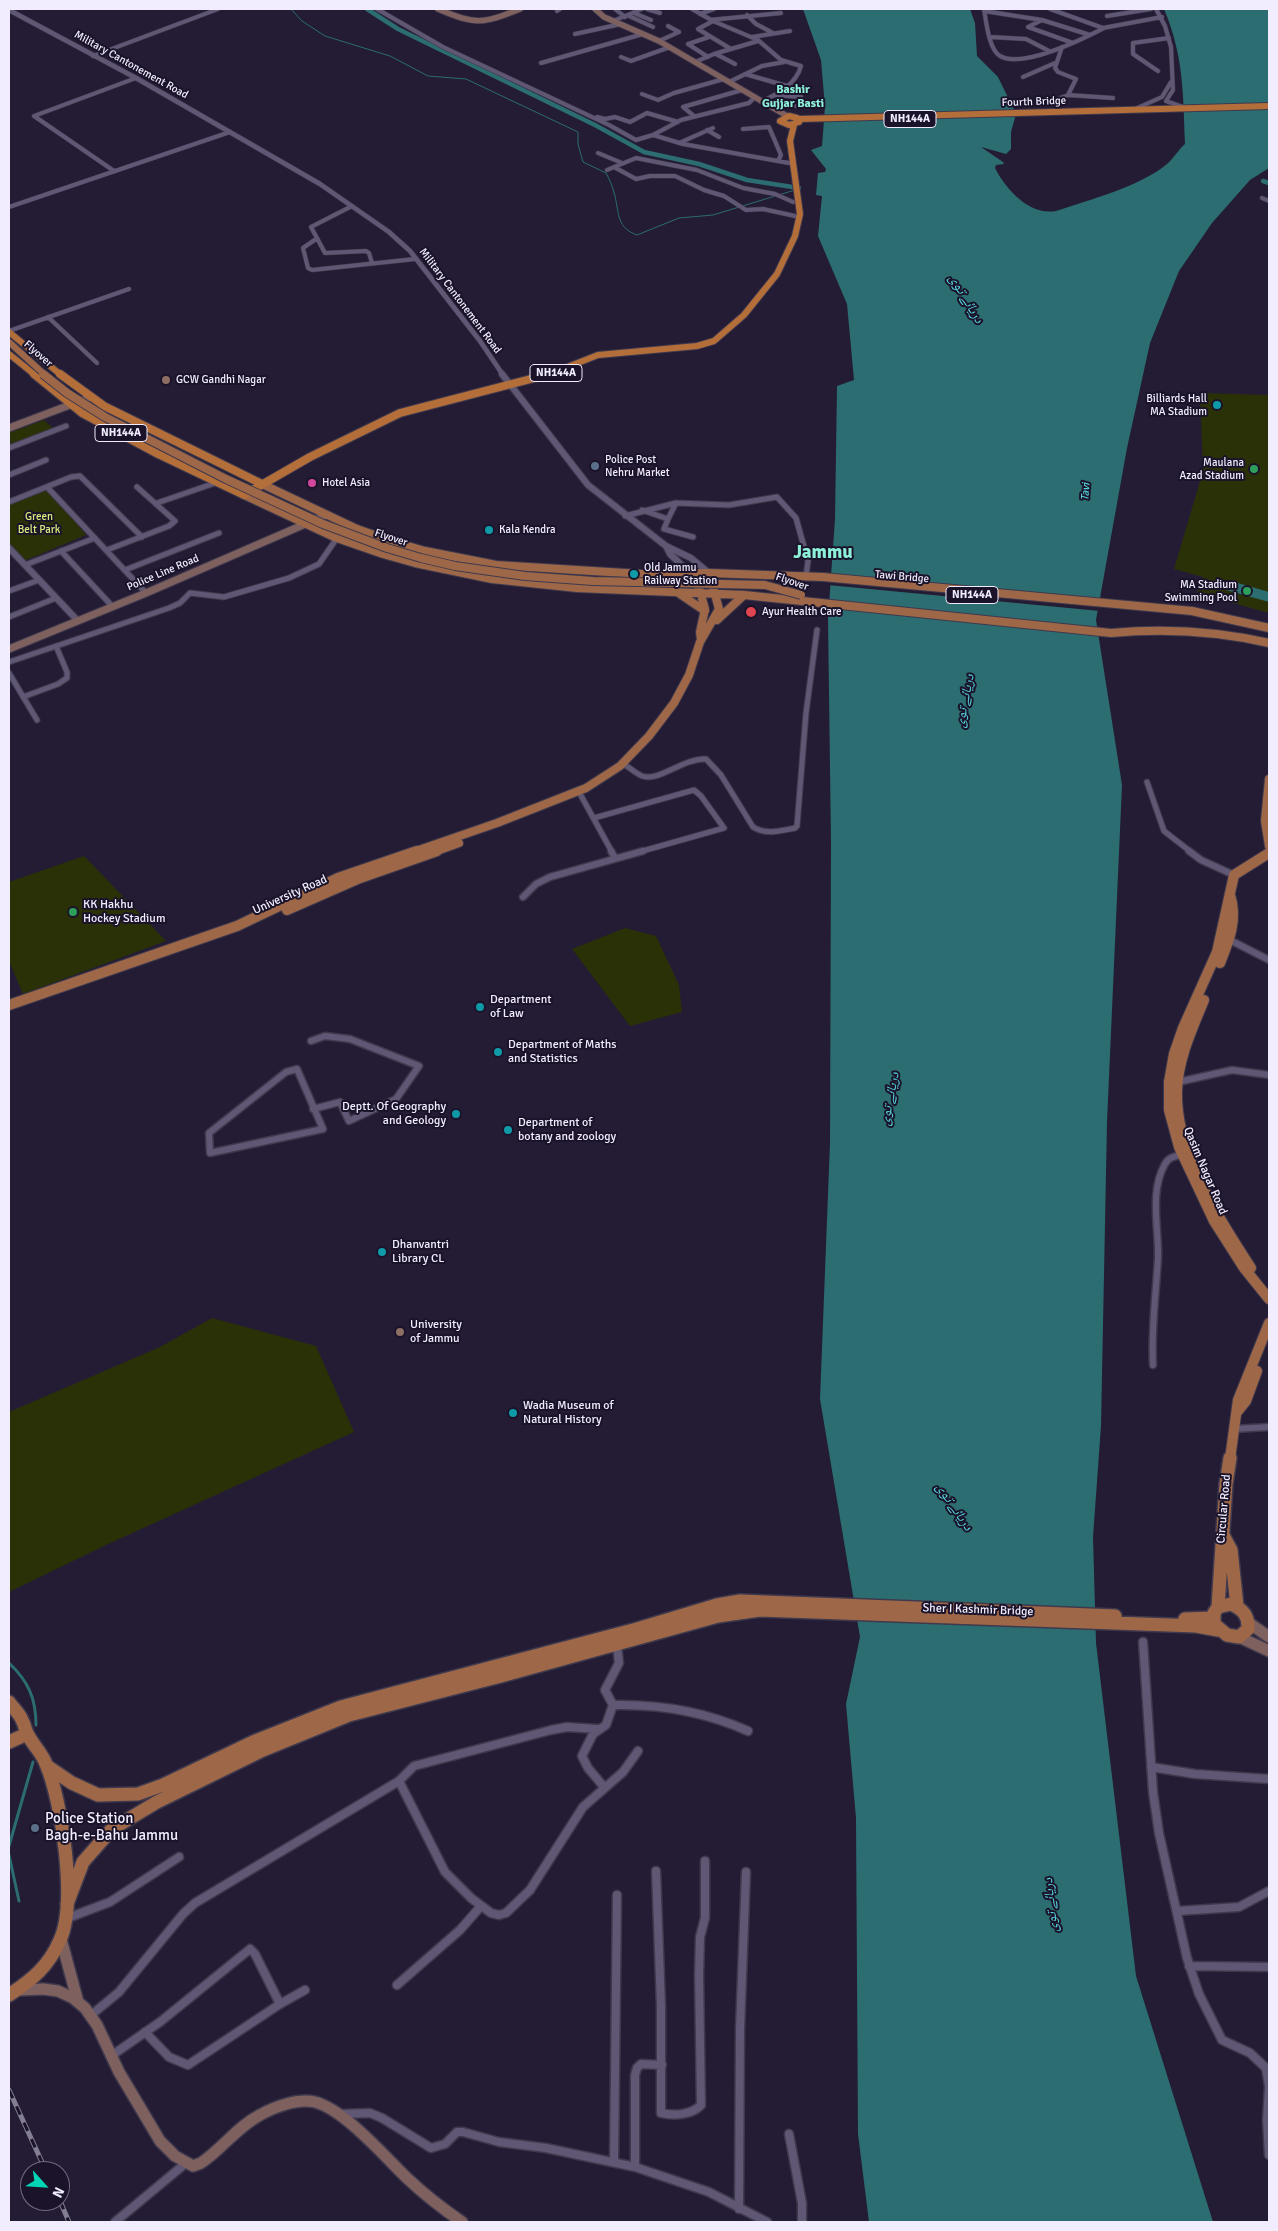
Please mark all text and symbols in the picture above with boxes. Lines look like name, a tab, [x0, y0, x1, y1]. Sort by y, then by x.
street label: Military Cantonement Road	[72, 28, 190, 102]
district label: Bashir Gujjar Basti	[762, 83, 824, 111]
street label: Fourth Bridge	[1002, 94, 1066, 110]
road number: NH144A	[884, 110, 936, 128]
street label: Military Cantonement Road	[416, 246, 504, 356]
water label: دریائے توی	[945, 271, 987, 327]
street label: Flyover	[21, 338, 55, 370]
road number: NH144A	[530, 364, 582, 382]
place label: GCW Gandhi Nagar	[176, 373, 266, 387]
marker: GCW Gandhi Nagar	[160, 374, 172, 386]
place label: Billiards Hall MA Stadium	[1146, 392, 1207, 418]
marker: Billiards Hall MA Stadium	[1211, 399, 1223, 411]
road number: NH144A	[95, 424, 147, 442]
place label: Police Post Nehru Market	[605, 453, 670, 479]
place label: Maulana Azad Stadium	[1180, 456, 1244, 482]
marker: Police Post Nehru Market	[589, 460, 601, 472]
marker: Maulana Azad Stadium	[1248, 463, 1260, 475]
place label: Hotel Asia	[322, 476, 370, 490]
marker: Hotel Asia	[306, 477, 318, 489]
water label: Tavi	[1079, 483, 1093, 501]
park label: Green Belt Park	[18, 510, 60, 536]
place label: Kala Kendra	[499, 523, 556, 537]
marker: Kala Kendra	[483, 524, 495, 536]
street label: Flyover	[373, 526, 409, 550]
district label: Jammu	[793, 542, 853, 564]
street label: Police Line Road	[125, 552, 201, 594]
place label: Old Jammu Railway Station	[644, 561, 717, 587]
marker: Old Jammu Railway Station	[628, 568, 640, 580]
street label: Tawi Bridge	[874, 568, 930, 586]
street label: Flyover	[774, 570, 810, 594]
place label: MA Stadium Swimming Pool	[1165, 578, 1237, 604]
marker: MA Stadium Swimming Pool	[1241, 585, 1253, 597]
road number: NH144A	[946, 586, 998, 604]
marker: Ayur Health Care	[744, 605, 758, 619]
place label: Ayur Health Care	[762, 605, 841, 619]
water label: دریائے توی	[952, 673, 978, 729]
street label: University Road	[250, 872, 330, 918]
place label: KK Hakhu Hockey Stadium	[83, 898, 165, 926]
marker: KK Hakhu Hockey Stadium	[67, 906, 79, 918]
place label: Department of Law	[490, 993, 551, 1021]
marker: Department of Law	[474, 1001, 486, 1013]
place label: Department of Maths and Statistics	[508, 1038, 616, 1066]
marker: Department of Maths and Statistics	[492, 1046, 504, 1058]
water label: دریائے توی	[877, 1071, 903, 1127]
place label: Deptt. Of Geography and Geology	[342, 1100, 446, 1128]
marker: Deptt. Of Geography and Geology	[450, 1108, 462, 1120]
place label: Department of botany and zoology	[518, 1116, 616, 1144]
marker: Department of botany and zoology	[502, 1124, 514, 1136]
street label: Qasim Nagar Road	[1180, 1125, 1230, 1217]
place label: Dhanvantri Library CL	[392, 1238, 449, 1266]
marker: Dhanvantri Library CL	[376, 1246, 388, 1258]
place label: University of Jammu	[410, 1318, 462, 1346]
marker: University of Jammu	[394, 1326, 406, 1338]
place label: Wadia Museum of Natural History	[523, 1399, 614, 1427]
marker: Wadia Museum of Natural History	[507, 1407, 519, 1419]
street label: Circular Road	[1214, 1474, 1234, 1544]
water label: دریائے توی	[932, 1480, 976, 1534]
street label: Sher I Kashmir Bridge	[922, 1601, 1034, 1619]
place label: Police Station Bagh-e-Bahu Jammu	[45, 1810, 178, 1845]
marker: Police Station Bagh-e-Bahu Jammu	[29, 1822, 41, 1834]
water label: دریائے توی	[1040, 1877, 1062, 1933]
north arrow	[20, 2161, 70, 2211]
text: N	[48, 2184, 68, 2200]

